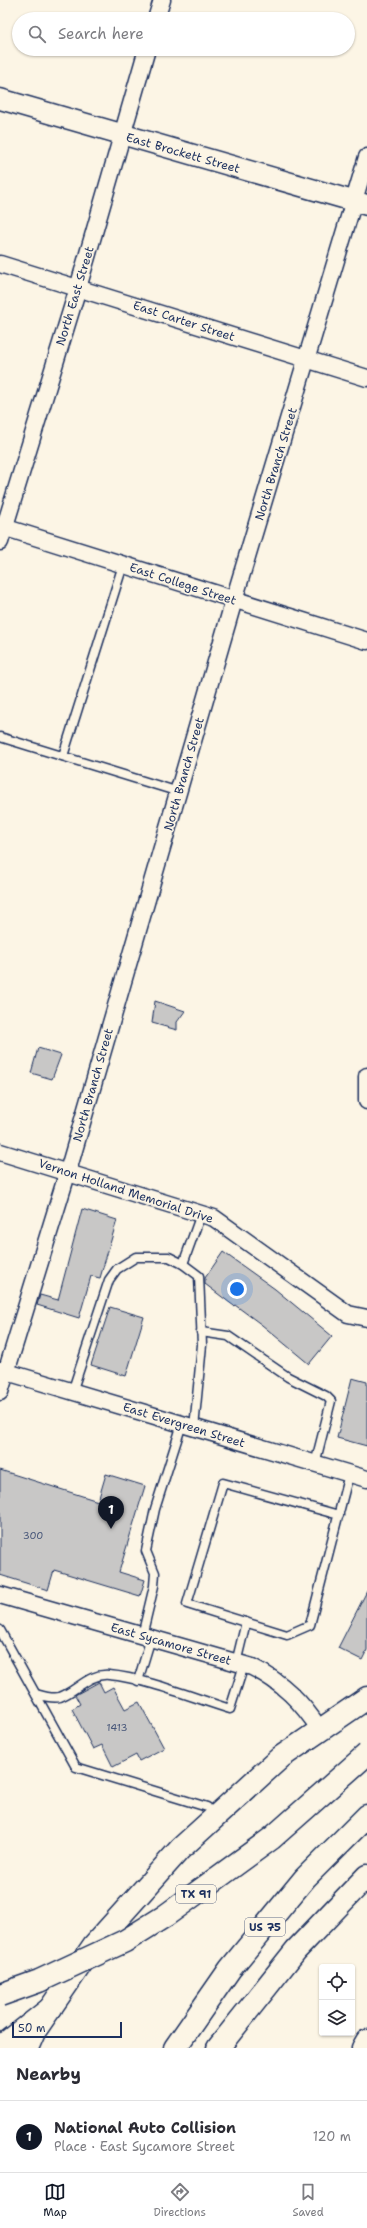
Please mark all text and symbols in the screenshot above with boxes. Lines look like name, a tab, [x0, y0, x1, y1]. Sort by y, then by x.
search box	[12, 12, 355, 56]
icon: search	[26, 23, 48, 45]
text: Search here	[58, 24, 144, 44]
street label: East Brockett Street	[124, 129, 242, 177]
street label: North East Street	[52, 244, 98, 348]
street label: East Carter Street	[131, 297, 237, 345]
street label: North Branch Street	[251, 405, 301, 523]
street label: East College Street	[128, 559, 238, 609]
street label: North Branch Street	[160, 715, 208, 833]
street label: North Branch Street	[69, 1026, 117, 1144]
street label: Vernon Holland Memorial Drive	[36, 1155, 216, 1227]
your location	[227, 1279, 247, 1299]
street label: East Evergreen Street	[121, 1399, 247, 1451]
pin: 1	[98, 1496, 124, 1529]
house number: 300	[23, 1529, 43, 1542]
street label: East Sycamore Street	[109, 1619, 233, 1669]
house number: 1413	[107, 1721, 127, 1734]
road number: TX 91	[176, 1885, 216, 1903]
road number: US 75	[245, 1918, 285, 1936]
map controls	[319, 1964, 355, 2036]
button: locate	[319, 1964, 355, 2000]
button: layers	[319, 2000, 355, 2036]
scale bar	[12, 2020, 122, 2039]
text: 50 m	[18, 2021, 46, 2036]
text: Nearby	[16, 2063, 81, 2085]
text: National Auto Collision	[54, 2118, 236, 2138]
text: 1	[26, 2128, 32, 2145]
text: 120 m	[313, 2128, 351, 2145]
text: Place · East Sycamore Street	[54, 2138, 235, 2155]
tab: Map	[43, 2181, 67, 2220]
tab: Directions	[153, 2181, 206, 2220]
tab: Saved	[292, 2181, 324, 2220]

